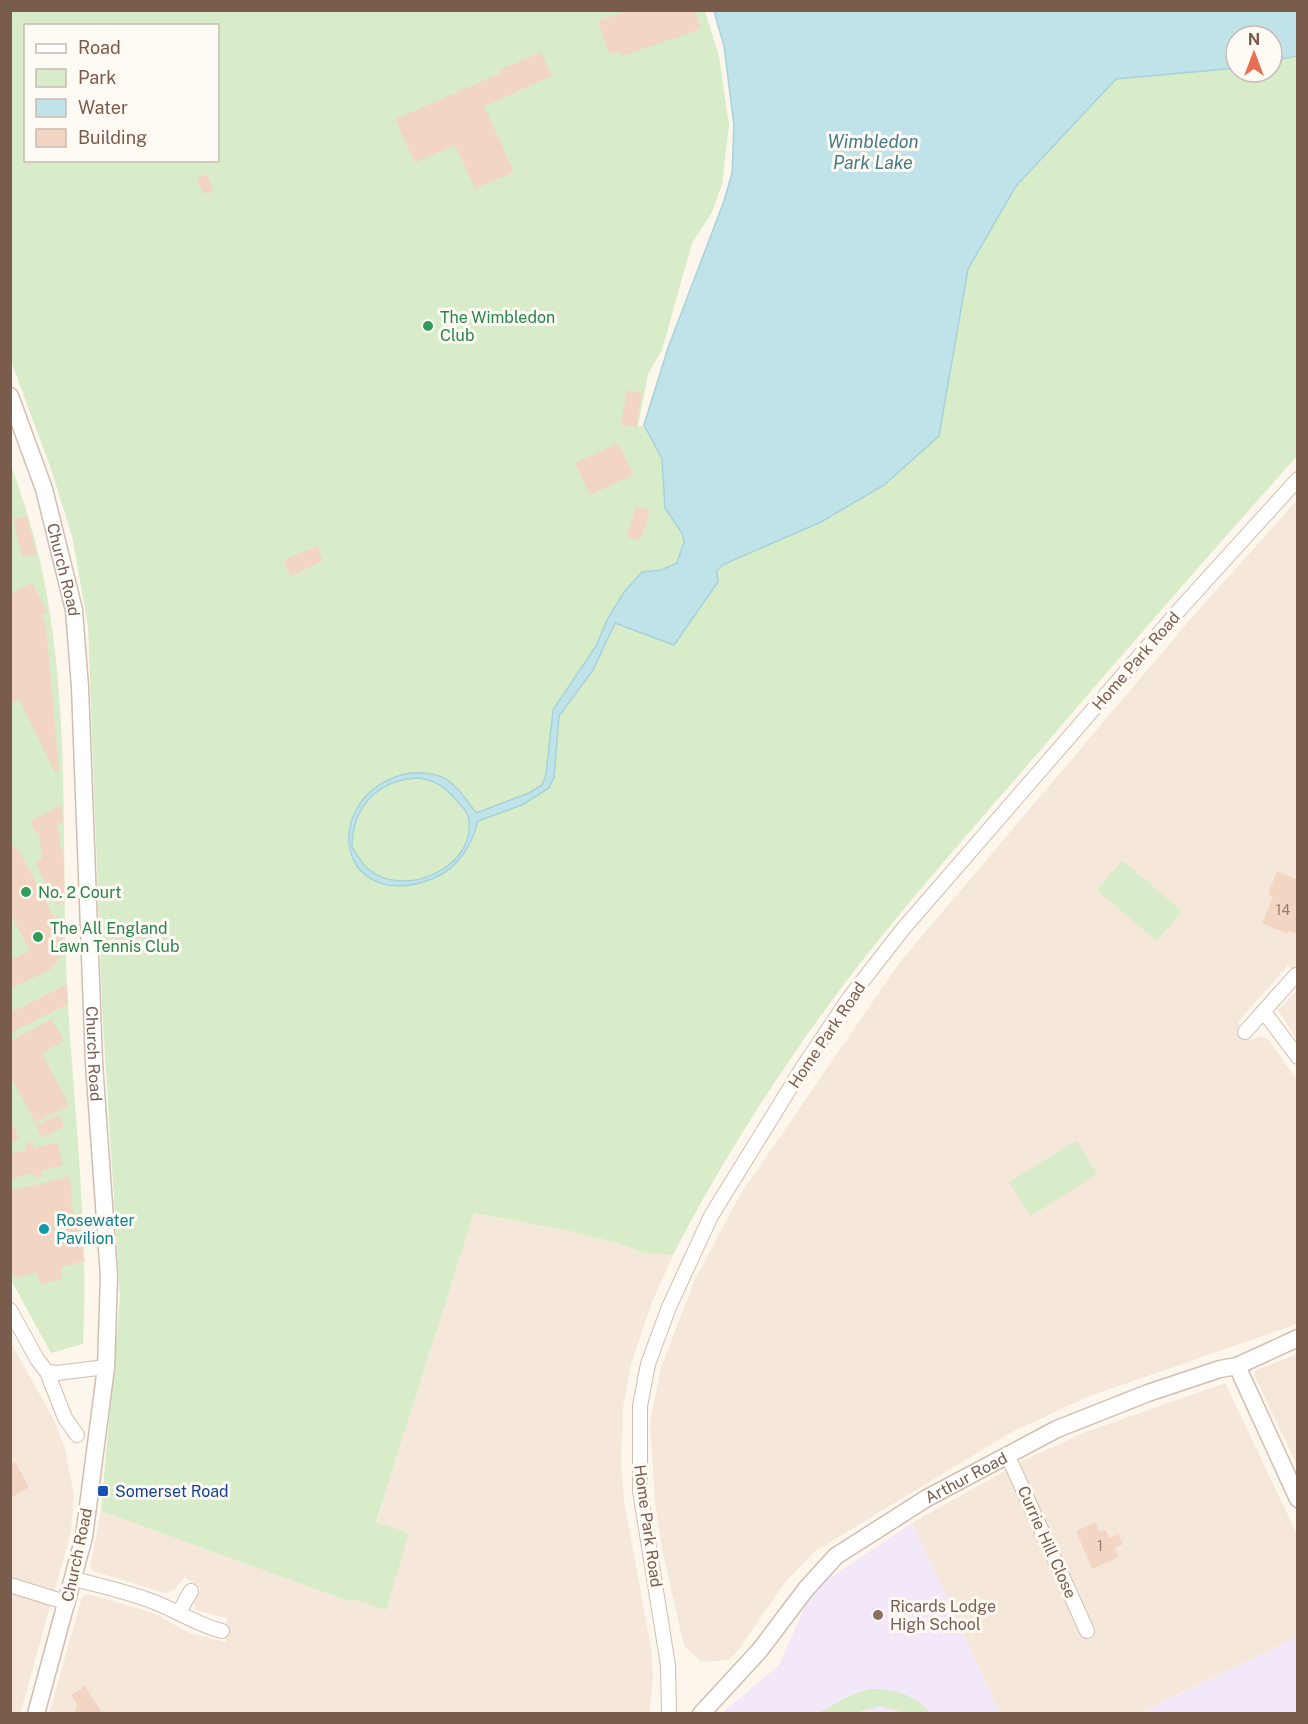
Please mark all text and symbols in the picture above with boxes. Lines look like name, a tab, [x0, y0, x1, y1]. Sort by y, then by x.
legend	[24, 24, 219, 162]
north arrow	[1224, 24, 1284, 84]
text: N	[1248, 30, 1260, 49]
text: Road	[78, 37, 121, 58]
text: Park	[78, 67, 116, 88]
text: Water	[78, 97, 128, 118]
text: Building	[78, 127, 147, 148]
water label: Wimbledon Park Lake	[827, 131, 919, 173]
place label: The Wimbledon Club	[440, 308, 555, 345]
marker: The Wimbledon Club	[421, 319, 435, 333]
street label: Church Road	[43, 521, 84, 617]
street label: Home Park Road	[1088, 608, 1184, 714]
place label: No. 2 Court	[38, 883, 121, 902]
marker: No. 2 Court	[19, 885, 33, 899]
house number: 14	[1276, 902, 1290, 918]
place label: The All England Lawn Tennis Club	[50, 919, 180, 956]
marker: The All England Lawn Tennis Club	[31, 930, 45, 944]
street label: Home Park Road	[785, 978, 869, 1092]
street label: Church Road	[82, 1006, 106, 1102]
place label: Rosewater Pavilion	[56, 1211, 135, 1248]
marker: Rosewater Pavilion	[37, 1222, 51, 1236]
street label: Arthur Road	[922, 1448, 1010, 1507]
street label: Home Park Road	[630, 1463, 666, 1589]
place label: Somerset Road	[115, 1482, 229, 1501]
street label: Currie Hill Close	[1014, 1483, 1080, 1601]
marker: Somerset Road	[96, 1484, 110, 1498]
street label: Church Road	[58, 1506, 96, 1604]
house number: 1	[1097, 1538, 1103, 1554]
place label: Ricards Lodge High School	[890, 1597, 996, 1634]
marker: Ricards Lodge High School	[871, 1608, 885, 1622]

